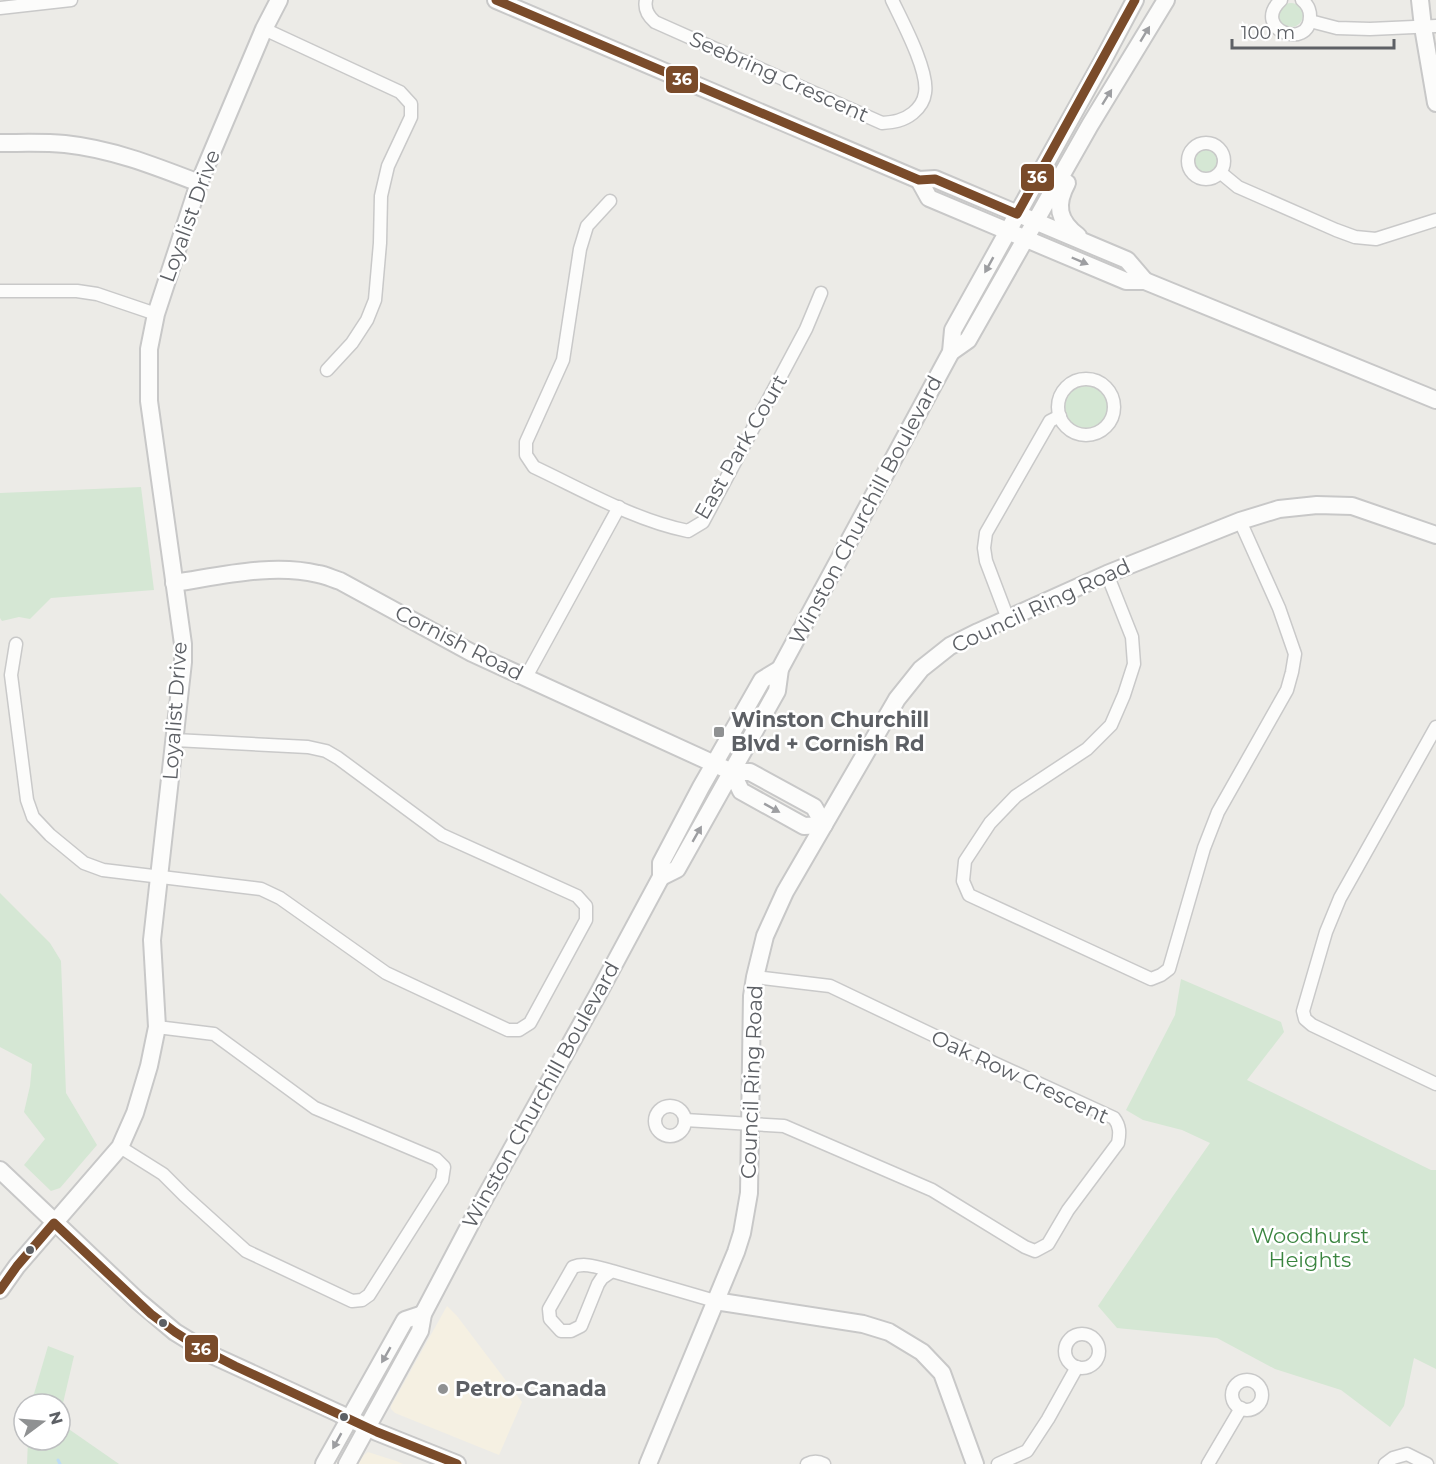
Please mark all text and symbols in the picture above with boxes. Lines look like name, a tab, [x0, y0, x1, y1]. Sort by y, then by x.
scale bar	[1232, 12, 1394, 50]
text: 100 m	[1241, 22, 1295, 44]
street label: Seebring Crescent	[686, 26, 873, 127]
one-way arrow	[1140, 26, 1151, 42]
line badge: 36	[665, 65, 699, 94]
text: 36	[671, 70, 692, 89]
one-way arrow	[1101, 89, 1112, 105]
street label: Loyalist Drive	[154, 146, 225, 285]
line badge: 36	[1020, 163, 1055, 192]
text: 36	[1026, 168, 1047, 187]
one-way arrow	[1071, 256, 1089, 266]
one-way arrow	[983, 257, 994, 273]
street label: East Park Court	[689, 370, 792, 524]
street label: Winston Churchill Boulevard	[784, 371, 947, 648]
street label: Council Ring Road	[948, 553, 1134, 658]
street label: Cornish Road	[391, 600, 528, 686]
street label: Loyalist Drive	[157, 641, 192, 781]
place label: Winston Churchill Blvd + Cornish Rd	[731, 707, 929, 756]
marker: Winston Churchill Blvd + Cornish Rd	[712, 725, 726, 739]
one-way arrow	[764, 803, 780, 814]
one-way arrow	[692, 825, 702, 842]
street label: Winston Churchill Boulevard	[457, 957, 624, 1232]
street label: Council Ring Road	[736, 985, 767, 1179]
street label: Oak Row Crescent	[927, 1024, 1113, 1129]
park label: Woodhurst Heights	[1251, 1223, 1369, 1272]
unlabelled marker	[24, 1244, 36, 1256]
unlabelled marker	[157, 1317, 169, 1329]
line badge: 36	[184, 1334, 219, 1363]
text: 36	[190, 1340, 211, 1359]
one-way arrow	[380, 1347, 391, 1363]
place label: Petro-Canada	[455, 1376, 607, 1401]
marker: Petro-Canada	[436, 1382, 450, 1396]
north arrow	[12, 1392, 72, 1452]
text: N	[45, 1409, 67, 1427]
unlabelled marker	[338, 1411, 350, 1423]
one-way arrow	[332, 1433, 342, 1450]

